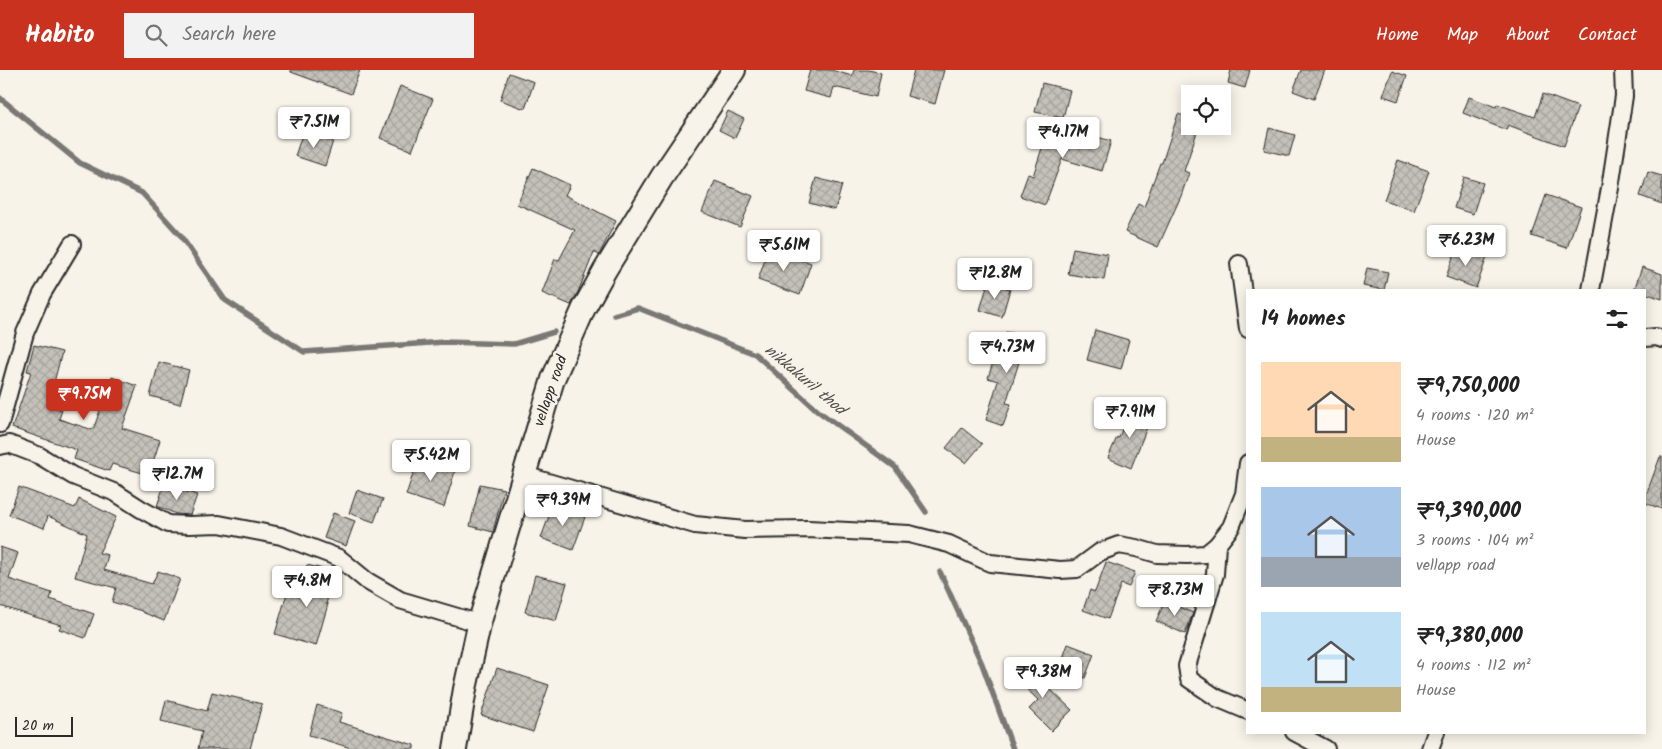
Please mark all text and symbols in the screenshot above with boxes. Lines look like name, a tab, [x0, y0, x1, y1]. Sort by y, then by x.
search box	[124, 13, 474, 58]
text: Habito	[25, 16, 94, 55]
text: Search here	[182, 20, 276, 50]
icon: search	[142, 21, 170, 49]
text: Home	[1376, 21, 1419, 50]
text: Map	[1447, 21, 1478, 50]
text: About	[1506, 21, 1550, 50]
text: Contact	[1578, 21, 1637, 50]
map controls	[1181, 85, 1231, 135]
button: locate	[1181, 85, 1231, 135]
pin: ₹7.51M	[273, 106, 355, 149]
text: ₹7.51M	[289, 110, 339, 135]
pin: ₹4.17M	[1022, 116, 1104, 159]
text: ₹4.17M	[1038, 120, 1088, 145]
pin: ₹6.23M	[1425, 224, 1507, 267]
text: ₹6.23M	[1438, 228, 1494, 253]
pin: ₹5.61M	[743, 230, 825, 272]
text: ₹5.61M	[758, 233, 810, 258]
pin: ₹12.8M	[954, 258, 1036, 300]
text: ₹12.8M	[968, 261, 1022, 286]
text: 14 homes	[1261, 303, 1346, 336]
icon: filters	[1603, 305, 1631, 333]
pin: ₹4.73M	[966, 332, 1048, 374]
text: ₹4.73M	[980, 335, 1034, 360]
water label: nikkakuril thod	[759, 338, 854, 424]
street label: vellapp road	[528, 352, 575, 430]
text: ₹9,750,000	[1416, 370, 1520, 403]
pin: ₹9.75M	[43, 378, 125, 421]
text: ₹9.75M	[57, 382, 111, 407]
icon: home	[1301, 382, 1361, 442]
pin: ₹7.91M	[1089, 396, 1171, 439]
text: ₹7.91M	[1105, 400, 1155, 425]
text: 4 rooms · 120 m²	[1416, 403, 1534, 428]
text: House	[1416, 428, 1456, 453]
pin: ₹5.42M	[390, 440, 472, 482]
text: ₹5.42M	[403, 443, 459, 468]
pin: ₹12.7M	[136, 458, 218, 501]
text: ₹12.7M	[151, 462, 203, 487]
pin: ₹9.39M	[522, 484, 604, 527]
text: ₹9.39M	[536, 488, 590, 513]
text: ₹9,390,000	[1416, 495, 1521, 528]
icon: home	[1301, 507, 1361, 567]
text: 3 rooms · 104 m²	[1416, 528, 1533, 553]
text: vellapp road	[1416, 553, 1495, 578]
pin: ₹4.8M	[272, 566, 342, 608]
text: ₹4.8M	[283, 569, 331, 594]
pin: ₹8.73M	[1134, 574, 1216, 617]
text: ₹8.73M	[1147, 578, 1203, 603]
text: ₹9,380,000	[1416, 620, 1523, 653]
icon: home	[1301, 632, 1361, 692]
text: 4 rooms · 112 m²	[1416, 653, 1531, 678]
pin: ₹9.38M	[1002, 656, 1084, 699]
text: ₹9.38M	[1015, 660, 1071, 685]
text: House	[1416, 678, 1456, 703]
scale bar	[15, 714, 72, 737]
text: 20 m	[22, 715, 54, 737]

